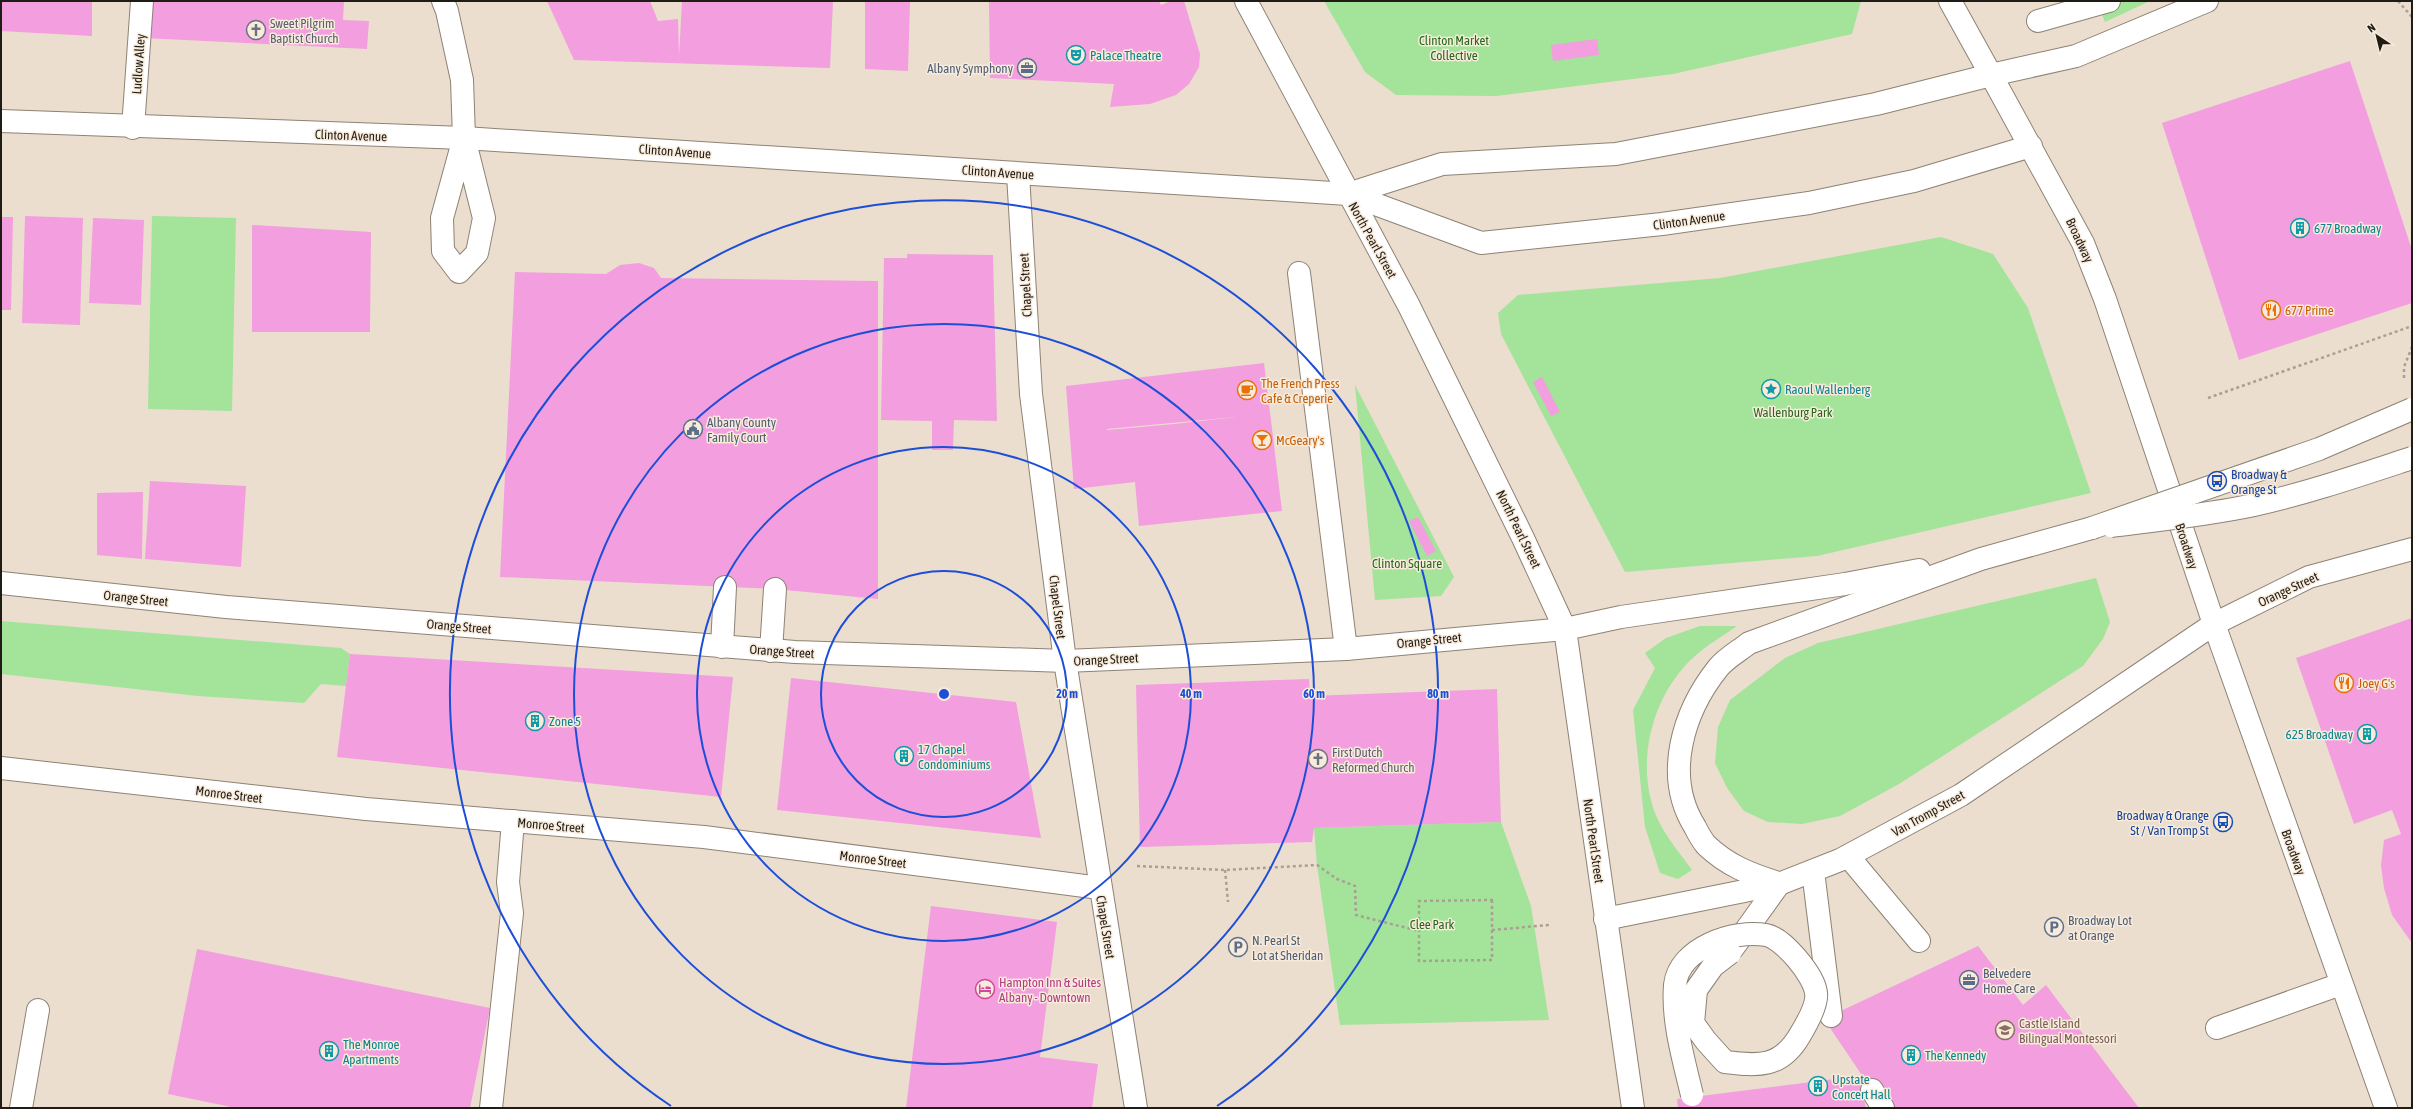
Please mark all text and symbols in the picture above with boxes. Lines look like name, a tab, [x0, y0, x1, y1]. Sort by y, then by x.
place label: Sweet Pilgrim Baptist Church	[270, 16, 339, 46]
north arrow	[2357, 16, 2397, 56]
church icon: Sweet Pilgrim Baptist Church	[245, 19, 267, 41]
text: N	[2365, 21, 2377, 35]
street label: Ludlow Alley	[129, 33, 148, 95]
park label: Clinton Market Collective	[1419, 33, 1489, 63]
theatre icon: Palace Theatre	[1065, 44, 1087, 66]
place label: Palace Theatre	[1090, 48, 1161, 63]
office icon: Albany Symphony	[1016, 57, 1038, 79]
place label: Albany Symphony	[927, 61, 1014, 76]
street label: Clinton Avenue	[315, 127, 388, 144]
street label: Clinton Avenue	[638, 141, 712, 162]
street label: Clinton Avenue	[961, 162, 1035, 183]
street label: North Pearl Street	[1345, 199, 1400, 281]
street label: Clinton Avenue	[1652, 208, 1726, 233]
street label: Broadway	[2063, 216, 2097, 265]
building icon: 677 Broadway	[2289, 217, 2311, 239]
place label: 677 Broadway	[2314, 221, 2382, 236]
street label: Chapel Street	[1016, 252, 1035, 317]
restaurant icon: 677 Prime	[2260, 299, 2282, 321]
place label: 677 Prime	[2285, 303, 2334, 318]
place label: The French Press Cafe & Creperie	[1261, 376, 1340, 406]
place icon: Raoul Wallenberg	[1760, 378, 1782, 400]
cafe icon: The French Press Cafe & Creperie	[1236, 379, 1258, 401]
place label: Raoul Wallenberg	[1785, 382, 1871, 397]
park label: Wallenburg Park	[1753, 405, 1833, 420]
place label: Albany County Family Court	[707, 415, 777, 445]
public building icon: Albany County Family Court	[682, 418, 704, 440]
bar icon: McGeary's	[1251, 429, 1273, 451]
place label: McGeary's	[1276, 433, 1325, 448]
place label: Broadway & Orange St	[2231, 467, 2287, 497]
bus stop icon: Broadway & Orange St	[2206, 470, 2228, 492]
street label: North Pearl Street	[1493, 488, 1544, 571]
street label: Broadway	[2172, 521, 2201, 572]
park label: Clinton Square	[1372, 556, 1442, 571]
street label: Orange Street	[2256, 569, 2321, 610]
street label: Chapel Street	[1046, 574, 1069, 640]
street label: Orange Street	[103, 588, 169, 609]
street label: Orange Street	[426, 616, 492, 637]
street label: Orange Street	[1396, 630, 1462, 651]
street label: Orange Street	[749, 642, 815, 661]
street label: Orange Street	[1073, 650, 1139, 669]
restaurant icon: Joey G's	[2333, 672, 2355, 694]
place label: Joey G's	[2358, 676, 2395, 691]
centre of rings	[937, 687, 951, 701]
text: 20 m	[1056, 687, 1078, 701]
text: 40 m	[1179, 687, 1202, 701]
text: 60 m	[1303, 687, 1325, 701]
text: 80 m	[1427, 687, 1449, 701]
building icon: Zone 5	[524, 710, 546, 732]
place label: Zone 5	[549, 714, 581, 729]
building icon: 625 Broadway	[2356, 723, 2378, 745]
place label: 625 Broadway	[2286, 727, 2354, 742]
place label: 17 Chapel Condominiums	[918, 742, 991, 772]
building icon: 17 Chapel Condominiums	[893, 745, 915, 767]
place label: First Dutch Reformed Church	[1332, 745, 1414, 775]
church icon: First Dutch Reformed Church	[1307, 748, 1329, 770]
street label: Monroe Street	[195, 783, 263, 806]
street label: Van Tromp Street	[1889, 787, 1967, 840]
street label: North Pearl Street	[1580, 798, 1607, 884]
place label: Broadway & Orange St / Van Tromp St	[2117, 808, 2209, 838]
bus stop icon: Broadway & Orange St / Van Tromp St	[2212, 811, 2234, 833]
street label: Monroe Street	[517, 815, 585, 836]
street label: Broadway	[2278, 827, 2309, 878]
street label: Monroe Street	[839, 848, 907, 871]
street label: Chapel Street	[1093, 894, 1118, 960]
place label: Broadway Lot at Orange	[2068, 913, 2132, 943]
parking icon: Broadway Lot at Orange	[2043, 916, 2065, 938]
park label: Clee Park	[1410, 917, 1454, 932]
place label: N. Pearl St Lot at Sheridan	[1252, 933, 1323, 963]
parking icon: N. Pearl St Lot at Sheridan	[1227, 936, 1249, 958]
place label: Belvedere Home Care	[1983, 966, 2035, 996]
office icon: Belvedere Home Care	[1958, 969, 1980, 991]
place label: Hampton Inn & Suites Albany - Downtown	[999, 975, 1101, 1005]
hotel icon: Hampton Inn & Suites Albany - Downtown	[974, 978, 996, 1000]
place label: Castle Island Bilingual Montessori	[2019, 1016, 2117, 1046]
school or university icon: Castle Island Bilingual Montessori	[1994, 1019, 2016, 1041]
place label: The Monroe Apartments	[343, 1037, 400, 1067]
building icon: The Monroe Apartments	[318, 1040, 340, 1062]
building icon: The Kennedy	[1900, 1044, 1922, 1066]
place label: The Kennedy	[1925, 1048, 1987, 1063]
place label: Upstate Concert Hall	[1832, 1072, 1891, 1102]
building icon: Upstate Concert Hall	[1807, 1075, 1829, 1097]

